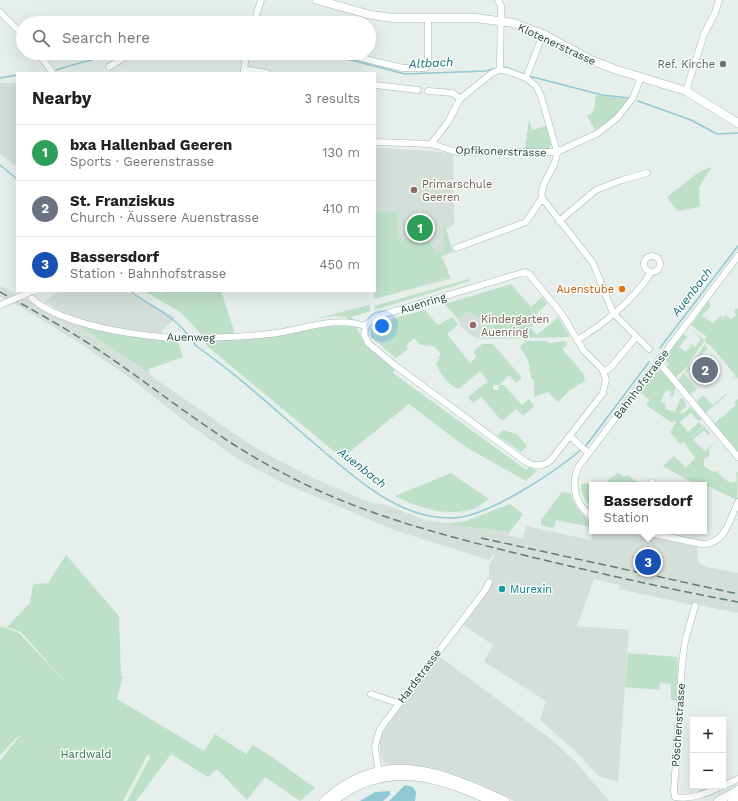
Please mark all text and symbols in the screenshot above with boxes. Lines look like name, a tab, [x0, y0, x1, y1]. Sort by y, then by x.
search box	[16, 16, 376, 60]
street label: Klotenerstrasse	[516, 21, 598, 68]
icon: search	[30, 27, 52, 49]
text: Search here	[62, 29, 150, 47]
water label: Altbach	[407, 55, 454, 71]
place label: Ref. Kirche	[658, 58, 715, 71]
marker: Ref. Kirche	[718, 59, 728, 69]
text: Nearby	[32, 88, 91, 108]
text: 3 results	[305, 91, 360, 106]
text: bxa Hallenbad Geeren	[70, 136, 232, 154]
street label: Opfikonerstrasse	[455, 143, 547, 160]
text: 1	[42, 145, 48, 160]
text: 130 m	[322, 145, 360, 160]
text: Sports · Geerenstrasse	[70, 154, 214, 169]
place label: Primarschule Geeren	[422, 178, 492, 204]
marker: Primarschule Geeren	[409, 185, 419, 195]
text: St. Franziskus	[70, 192, 175, 210]
text: 2	[41, 201, 49, 216]
text: 410 m	[322, 201, 360, 216]
text: Church · Äussere Auenstrasse	[70, 210, 259, 225]
pin: 1	[407, 213, 433, 243]
text: Bassersdorf	[70, 248, 159, 266]
text: 3	[41, 257, 49, 272]
text: 450 m	[320, 257, 360, 272]
water label: Auenbach	[668, 265, 715, 320]
text: Station · Bahnhofstrasse	[70, 266, 226, 281]
place label: Auenstube	[556, 283, 614, 296]
marker: Auenstube	[617, 284, 627, 294]
street label: Auenring	[399, 290, 448, 317]
place label: Kindergarten Auenring	[481, 313, 549, 339]
your location	[372, 316, 392, 336]
marker: Kindergarten Auenring	[468, 320, 478, 330]
street label: Auenweg	[167, 331, 215, 344]
street label: Bahnhofstrasse	[611, 347, 672, 422]
pin: 2	[692, 355, 718, 385]
water label: Auenbach	[334, 444, 389, 491]
popup	[589, 482, 707, 534]
text: Bassersdorf	[603, 492, 693, 510]
text: Station	[603, 510, 649, 525]
pin: 3	[635, 547, 661, 577]
place label: Murexin	[510, 583, 552, 596]
marker: Murexin	[497, 584, 507, 594]
street label: Hardstrasse	[395, 647, 444, 706]
street label: Pöschenstrasse	[669, 683, 688, 767]
map controls	[690, 717, 726, 789]
button: +	[690, 717, 726, 753]
park label: Hardwald	[60, 748, 112, 761]
button: −	[690, 753, 726, 789]

